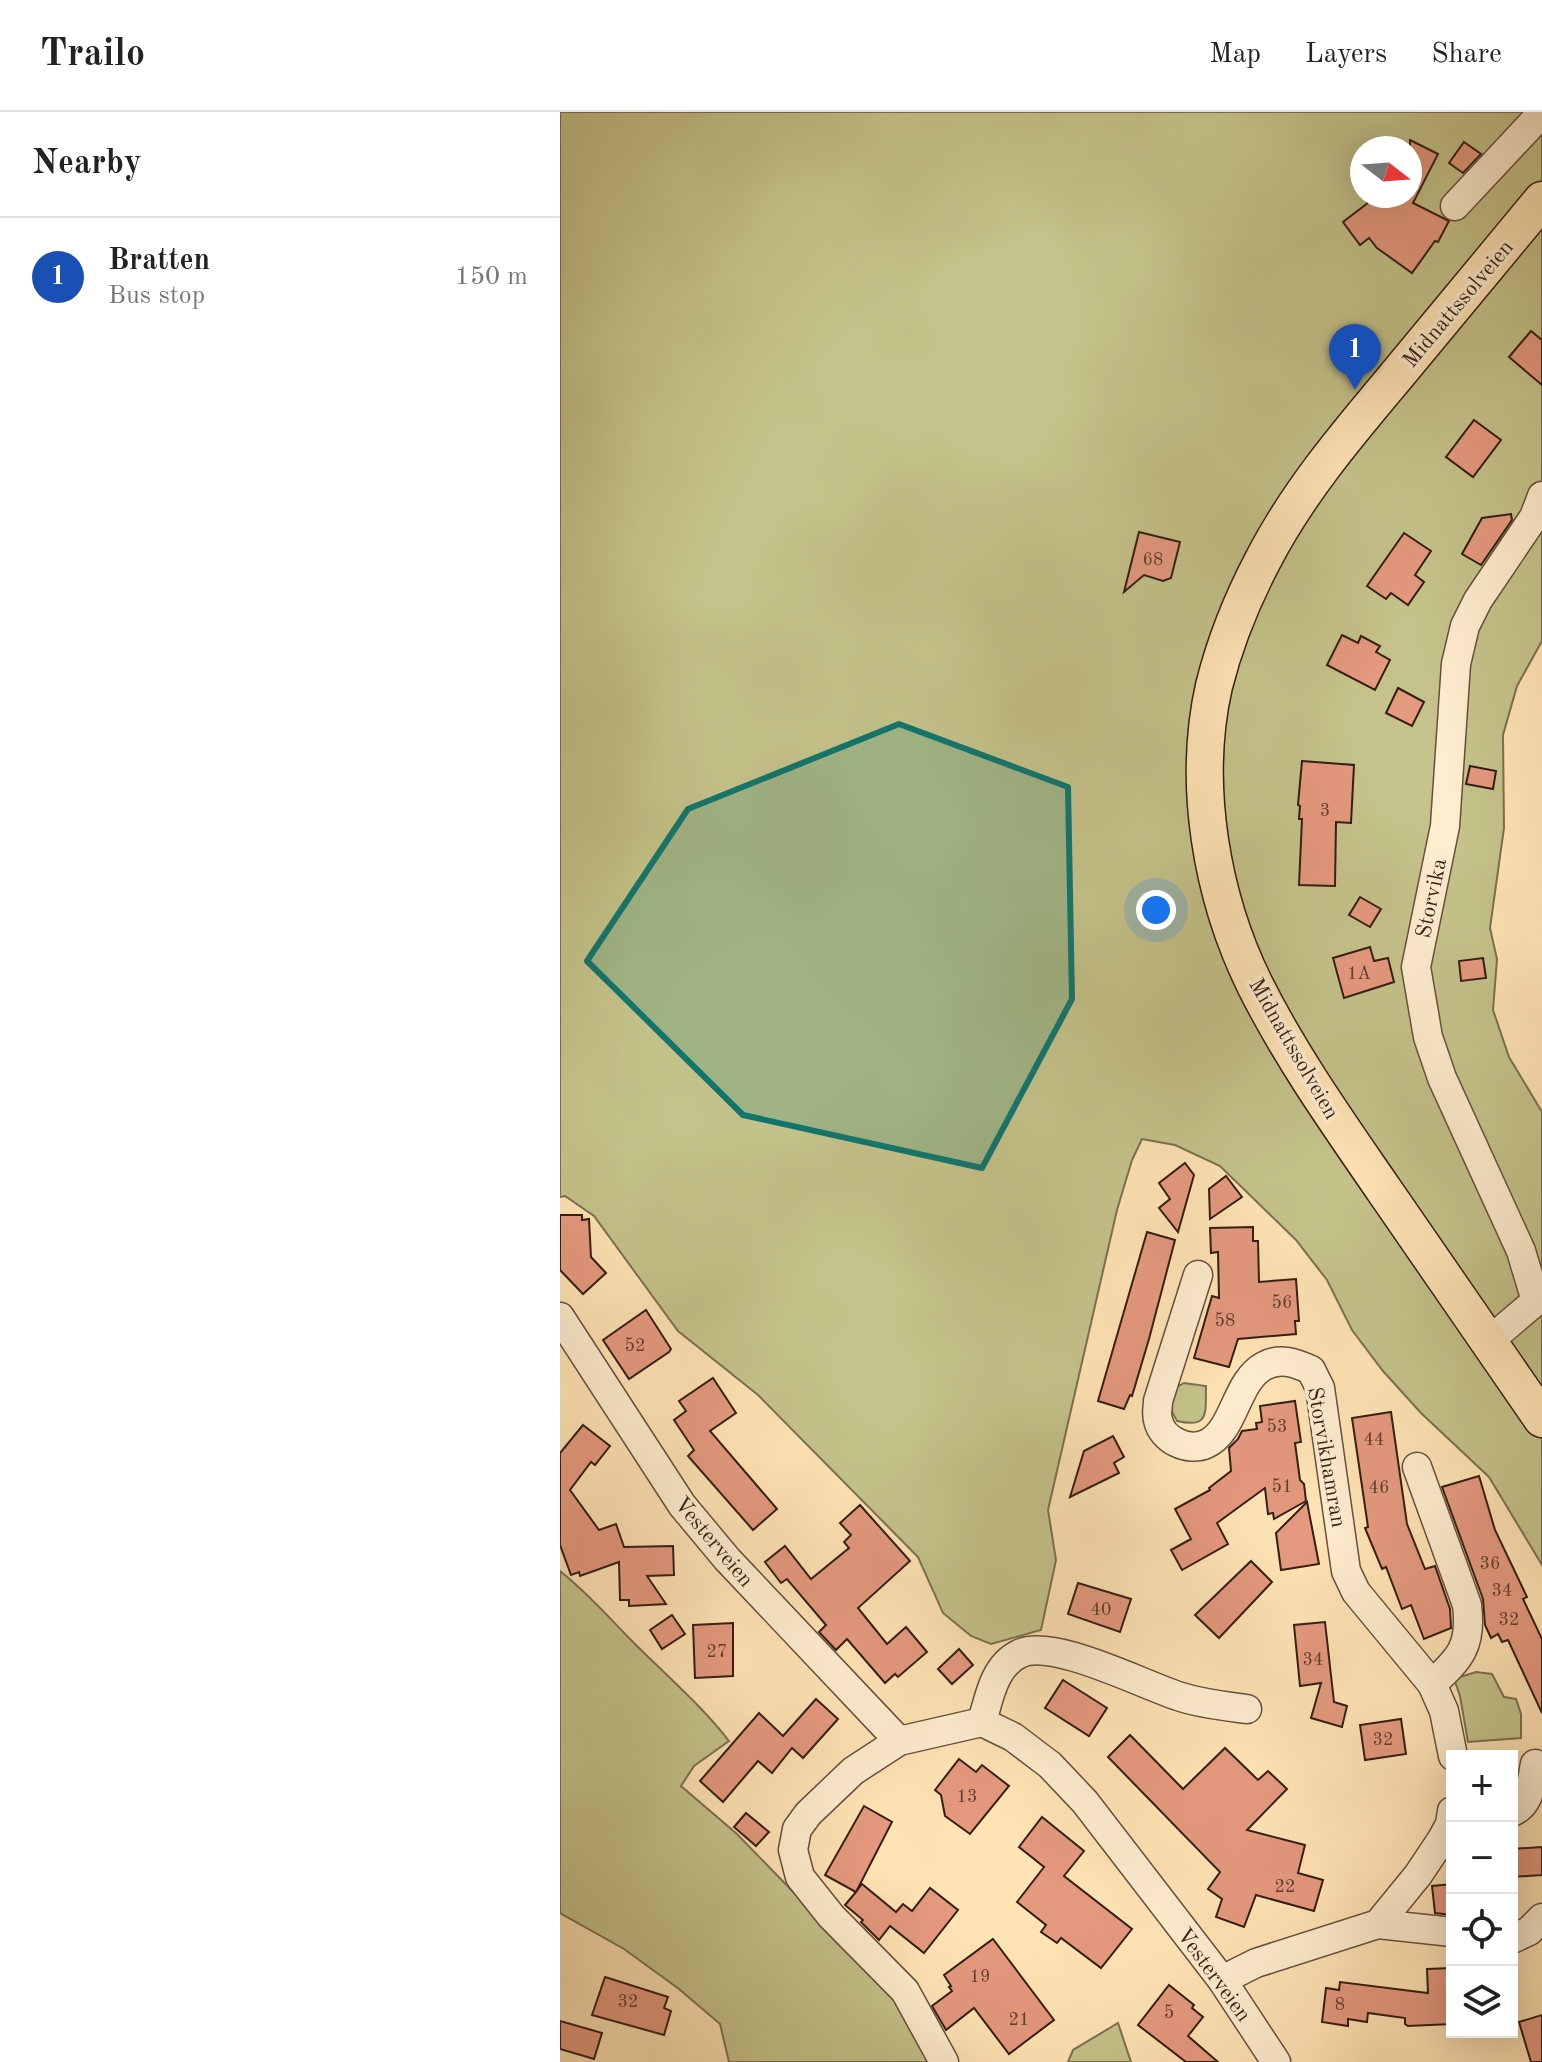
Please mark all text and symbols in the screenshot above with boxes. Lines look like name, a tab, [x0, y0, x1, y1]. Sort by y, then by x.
text: Trailo	[40, 36, 145, 74]
text: Map	[1209, 41, 1261, 69]
text: Layers	[1305, 41, 1387, 69]
text: Share	[1431, 41, 1502, 69]
north arrow	[1350, 136, 1422, 208]
text: Nearby	[32, 147, 142, 181]
street label: Midnattssolveien	[1399, 236, 1518, 372]
text: Bratten	[108, 246, 210, 276]
text: 1	[50, 264, 66, 290]
text: 150 m	[455, 264, 528, 290]
text: Bus stop	[108, 283, 205, 309]
pin: 1	[1329, 324, 1381, 390]
house number: 68	[1143, 551, 1163, 569]
house number: 3	[1320, 802, 1330, 820]
street label: Storvika	[1413, 856, 1451, 940]
your location	[1136, 890, 1176, 930]
house number: 1A	[1347, 965, 1371, 983]
street label: Midnattssolveien	[1244, 975, 1343, 1123]
house number: 56	[1272, 1294, 1292, 1312]
house number: 58	[1215, 1312, 1235, 1330]
house number: 52	[625, 1337, 645, 1355]
street label: Storvikhamran	[1303, 1385, 1349, 1529]
house number: 53	[1267, 1418, 1287, 1436]
house number: 44	[1364, 1431, 1384, 1449]
house number: 51	[1272, 1478, 1292, 1496]
house number: 46	[1369, 1479, 1389, 1497]
street label: Vesterveien	[670, 1493, 757, 1592]
house number: 36	[1480, 1555, 1500, 1573]
house number: 34	[1492, 1582, 1512, 1600]
house number: 40	[1091, 1601, 1111, 1619]
house number: 32	[1499, 1611, 1519, 1629]
house number: 27	[707, 1643, 727, 1661]
house number: 34	[1303, 1651, 1323, 1669]
house number: 32	[1373, 1731, 1393, 1749]
map controls	[1446, 1750, 1518, 2038]
button: +	[1446, 1750, 1518, 1822]
house number: 13	[957, 1788, 977, 1806]
button: −	[1446, 1822, 1518, 1894]
house number: 22	[1275, 1878, 1295, 1896]
button: locate	[1446, 1894, 1518, 1966]
street label: Vesterveien	[1172, 1924, 1255, 2026]
button: layers	[1446, 1966, 1518, 2038]
house number: 19	[970, 1968, 990, 1986]
house number: 32	[618, 1993, 638, 2011]
house number: 8	[1335, 1996, 1345, 2014]
house number: 5	[1164, 2004, 1174, 2022]
house number: 21	[1009, 2011, 1029, 2029]

